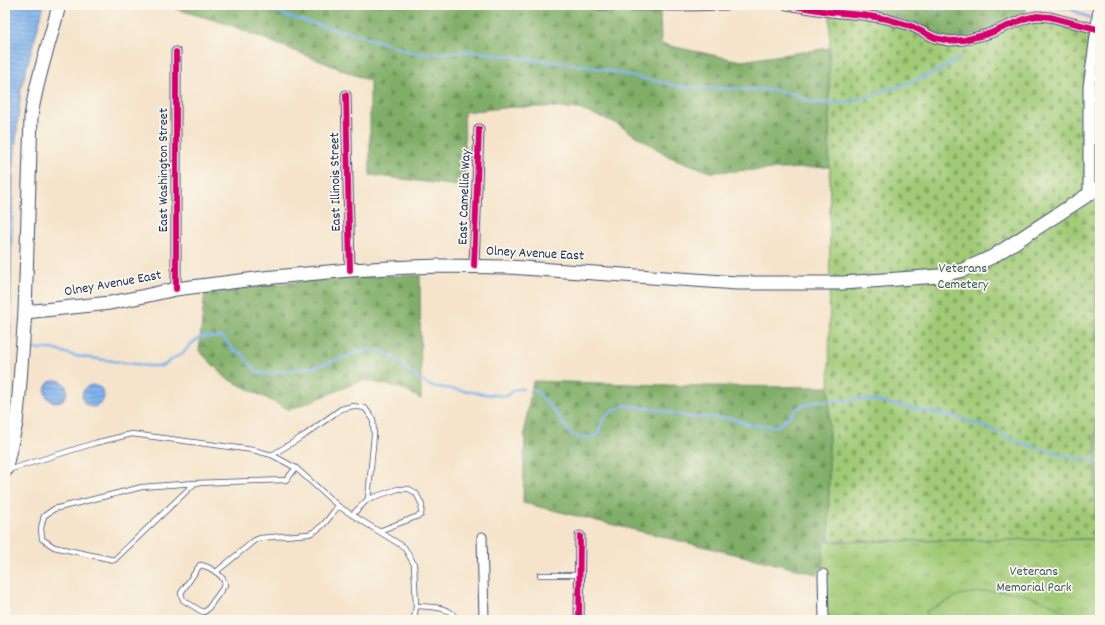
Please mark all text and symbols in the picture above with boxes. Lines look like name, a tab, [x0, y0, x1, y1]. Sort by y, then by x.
street label: East Washington Street	[154, 108, 174, 232]
street label: East Illinois Street	[325, 132, 347, 232]
street label: East Camellia Way	[453, 148, 477, 245]
street label: Olney Avenue East	[485, 241, 585, 267]
park label: Veterans Cemetery	[937, 259, 989, 295]
street label: Olney Avenue East	[63, 266, 163, 302]
park label: Veterans Memorial Park	[997, 562, 1072, 598]

